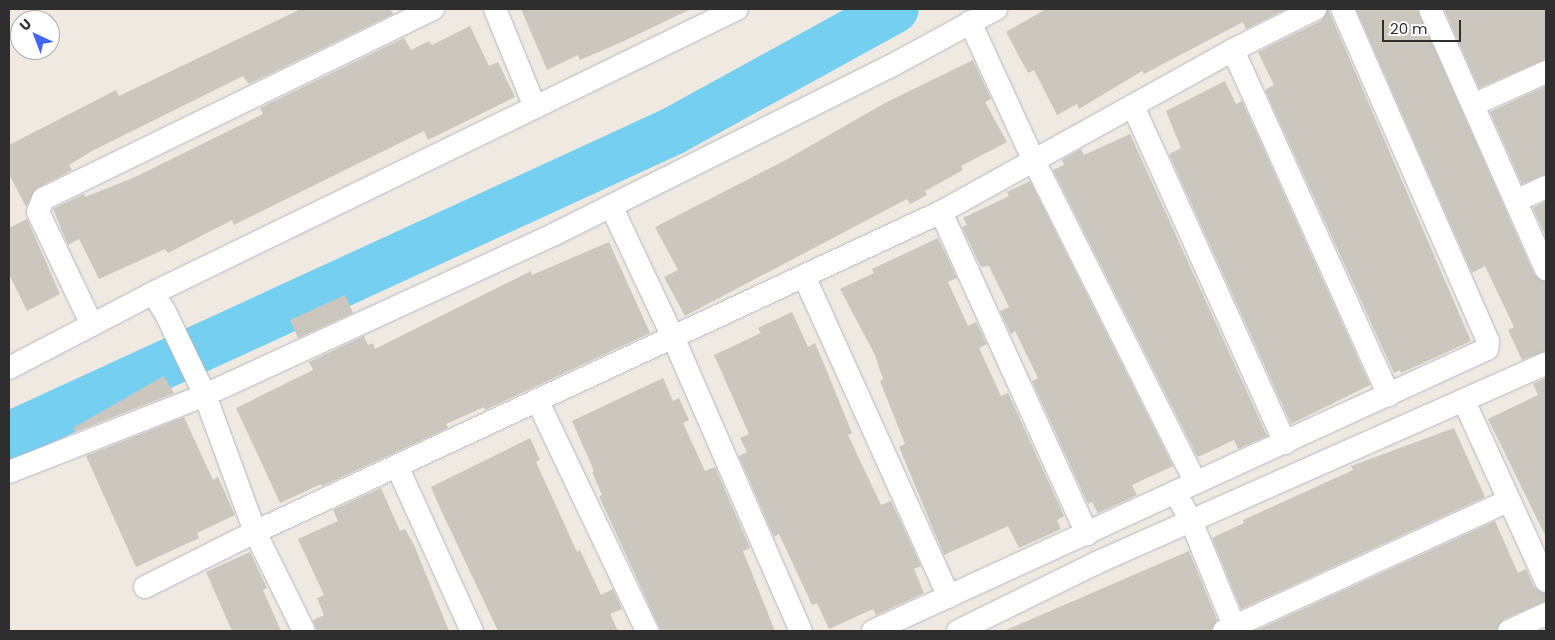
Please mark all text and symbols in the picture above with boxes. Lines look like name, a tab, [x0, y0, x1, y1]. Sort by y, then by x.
north arrow	[10, 10, 60, 60]
scale bar	[1385, 10, 1464, 42]
text: U	[15, 14, 36, 35]
text: 20 m	[1390, 18, 1428, 39]

